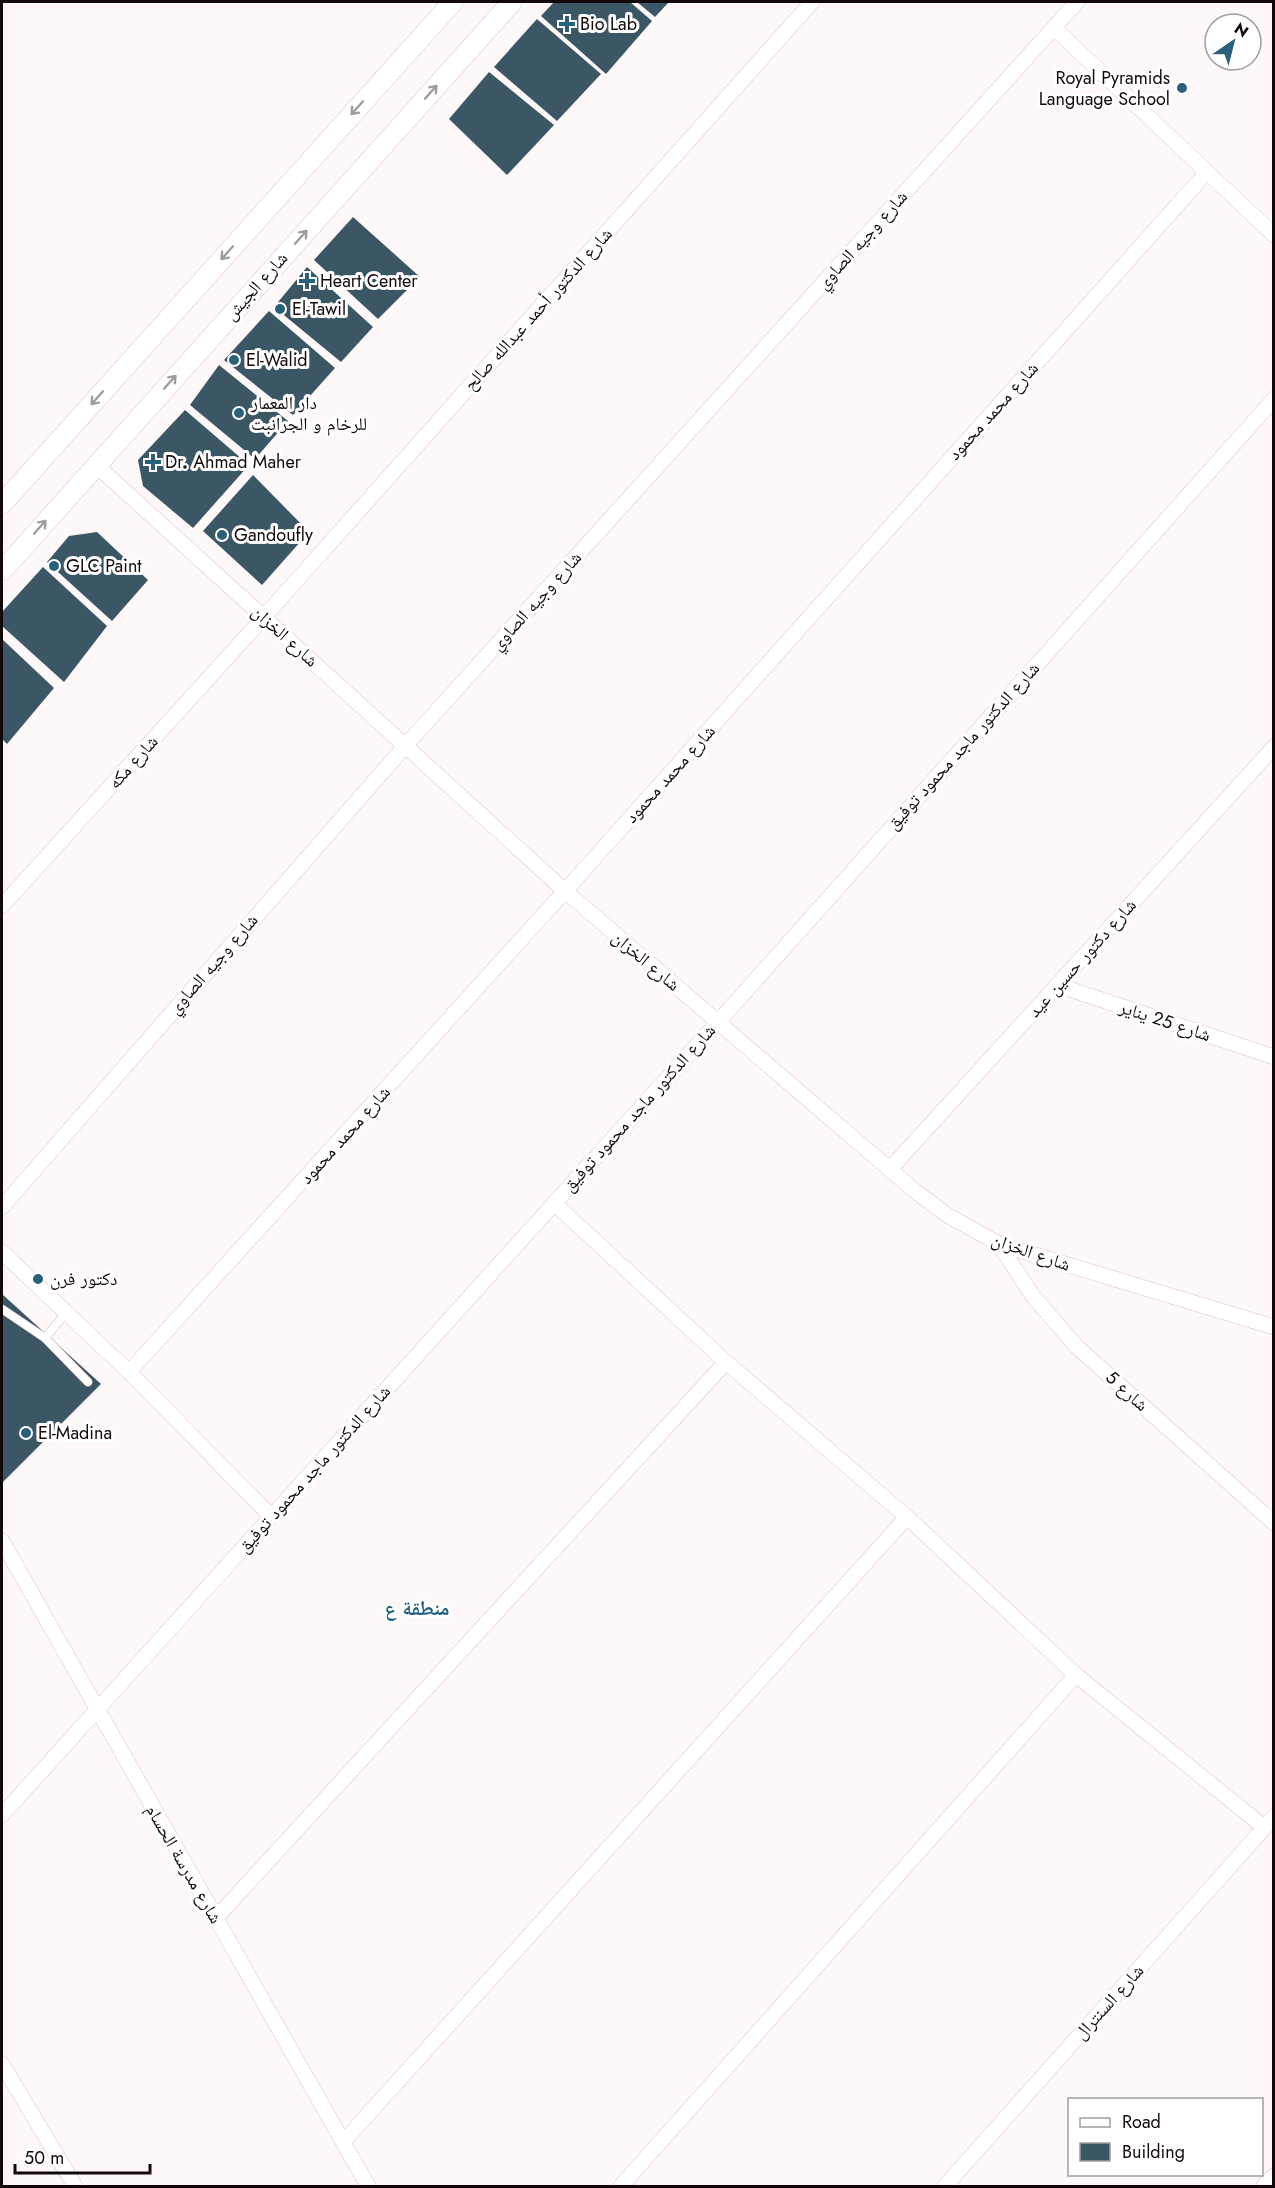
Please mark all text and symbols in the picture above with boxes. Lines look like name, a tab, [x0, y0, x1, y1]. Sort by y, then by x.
place label: Bio Lab	[580, 11, 637, 37]
north arrow	[1203, 12, 1263, 72]
marker: Bio Lab	[558, 15, 576, 33]
text: N	[1230, 17, 1253, 43]
place label: Royal Pyramids Language School	[1039, 65, 1170, 112]
marker: Royal Pyramids Language School	[1175, 81, 1189, 95]
one-way arrow	[424, 84, 438, 99]
one-way arrow	[350, 100, 364, 115]
street label: شارع وجيه الصاوي	[810, 185, 915, 296]
street label: شارع الدكتور أحمد عبدالله صالح	[458, 222, 618, 396]
one-way arrow	[294, 230, 308, 245]
one-way arrow	[220, 245, 234, 260]
street label: شارع الجيش	[218, 246, 294, 326]
place label: Heart Center	[320, 268, 418, 294]
marker: Heart Center	[298, 272, 316, 290]
place label: El-Tawil	[292, 296, 346, 322]
marker: El-Tawil	[273, 302, 287, 316]
place label: El-Walid	[246, 347, 308, 373]
marker: El-Walid	[227, 353, 241, 367]
street label: شارع محمد محمود	[942, 356, 1044, 466]
one-way arrow	[163, 375, 177, 390]
one-way arrow	[90, 390, 104, 405]
place label: دار المعمار للرخام و الجرانبت	[250, 390, 367, 437]
marker: دار المعمار للرخام و الجرانبت	[232, 406, 246, 420]
place label: Dr. Ahmad Maher	[165, 449, 302, 475]
marker: Dr. Ahmad Maher	[146, 455, 160, 469]
one-way arrow	[33, 520, 47, 535]
place label: Gandoufly	[234, 522, 313, 548]
marker: Gandoufly	[215, 528, 229, 542]
street label: شارع وجيه الصاوي	[484, 546, 589, 657]
place label: GLC Paint	[66, 553, 142, 579]
marker: GLC Paint	[47, 559, 61, 573]
street label: شارع الخزان	[246, 599, 324, 673]
street label: شارع الدكتور ماجد محمود توفيق	[880, 656, 1046, 836]
street label: شارع محمد محمود	[619, 719, 721, 829]
street label: شارع مكه	[102, 729, 164, 795]
street label: شارع دكتور حسين عيد	[1022, 893, 1142, 1023]
street label: شارع وجيه الصاوي	[162, 908, 265, 1021]
street label: شارع الخزان	[606, 925, 686, 997]
street label: شارع 25 يناير	[1115, 994, 1214, 1048]
street label: شارع الدكتور ماجد محمود توفيق	[556, 1018, 722, 1198]
street label: شارع محمد محمود	[294, 1080, 396, 1190]
street label: شارع الخزان	[988, 1226, 1074, 1278]
place label: دكتور فرن	[50, 1266, 118, 1292]
marker: دكتور فرن	[31, 1272, 45, 1286]
street label: شارع 5	[1100, 1365, 1154, 1417]
street label: شارع الدكتور ماجد محمود توفيق	[231, 1379, 397, 1559]
place label: El-Madina	[38, 1420, 112, 1446]
marker: El-Madina	[19, 1426, 33, 1440]
district label: منطقة ع	[384, 1594, 450, 1623]
street label: شارع مدرسة الحسام	[139, 1799, 229, 1929]
street label: شارع السنترال	[1068, 1959, 1150, 2045]
legend	[1068, 2098, 1263, 2176]
text: Road	[1122, 2109, 1161, 2135]
scale bar	[15, 2137, 150, 2175]
text: Building	[1122, 2139, 1185, 2165]
text: 50 m	[24, 2145, 64, 2171]

